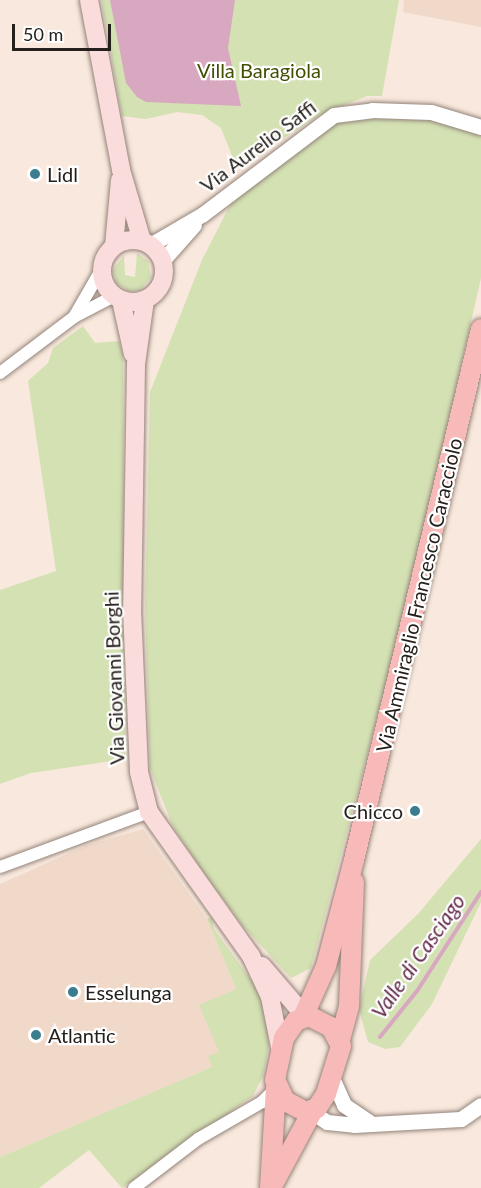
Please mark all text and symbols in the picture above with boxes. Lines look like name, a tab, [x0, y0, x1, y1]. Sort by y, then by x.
scale bar	[15, 12, 114, 50]
text: 50 m	[23, 23, 63, 45]
park label: Villa Baragiola	[197, 58, 321, 82]
street label: Via Aurelio Saffi	[195, 94, 321, 198]
place label: Lidl	[47, 162, 78, 186]
marker: Lidl	[28, 167, 42, 181]
street label: Via Ammiraglio Francesco Caracciolo	[371, 435, 467, 755]
street label: Via Giovanni Borghi	[99, 591, 129, 765]
place label: Chicco	[344, 799, 403, 823]
marker: Chicco	[408, 804, 422, 818]
water label: Valle di Casciago	[366, 889, 470, 1023]
place label: Esselunga	[85, 980, 172, 1004]
marker: Esselunga	[66, 985, 80, 999]
place label: Atlantic	[48, 1023, 116, 1047]
marker: Atlantic	[29, 1028, 43, 1042]

